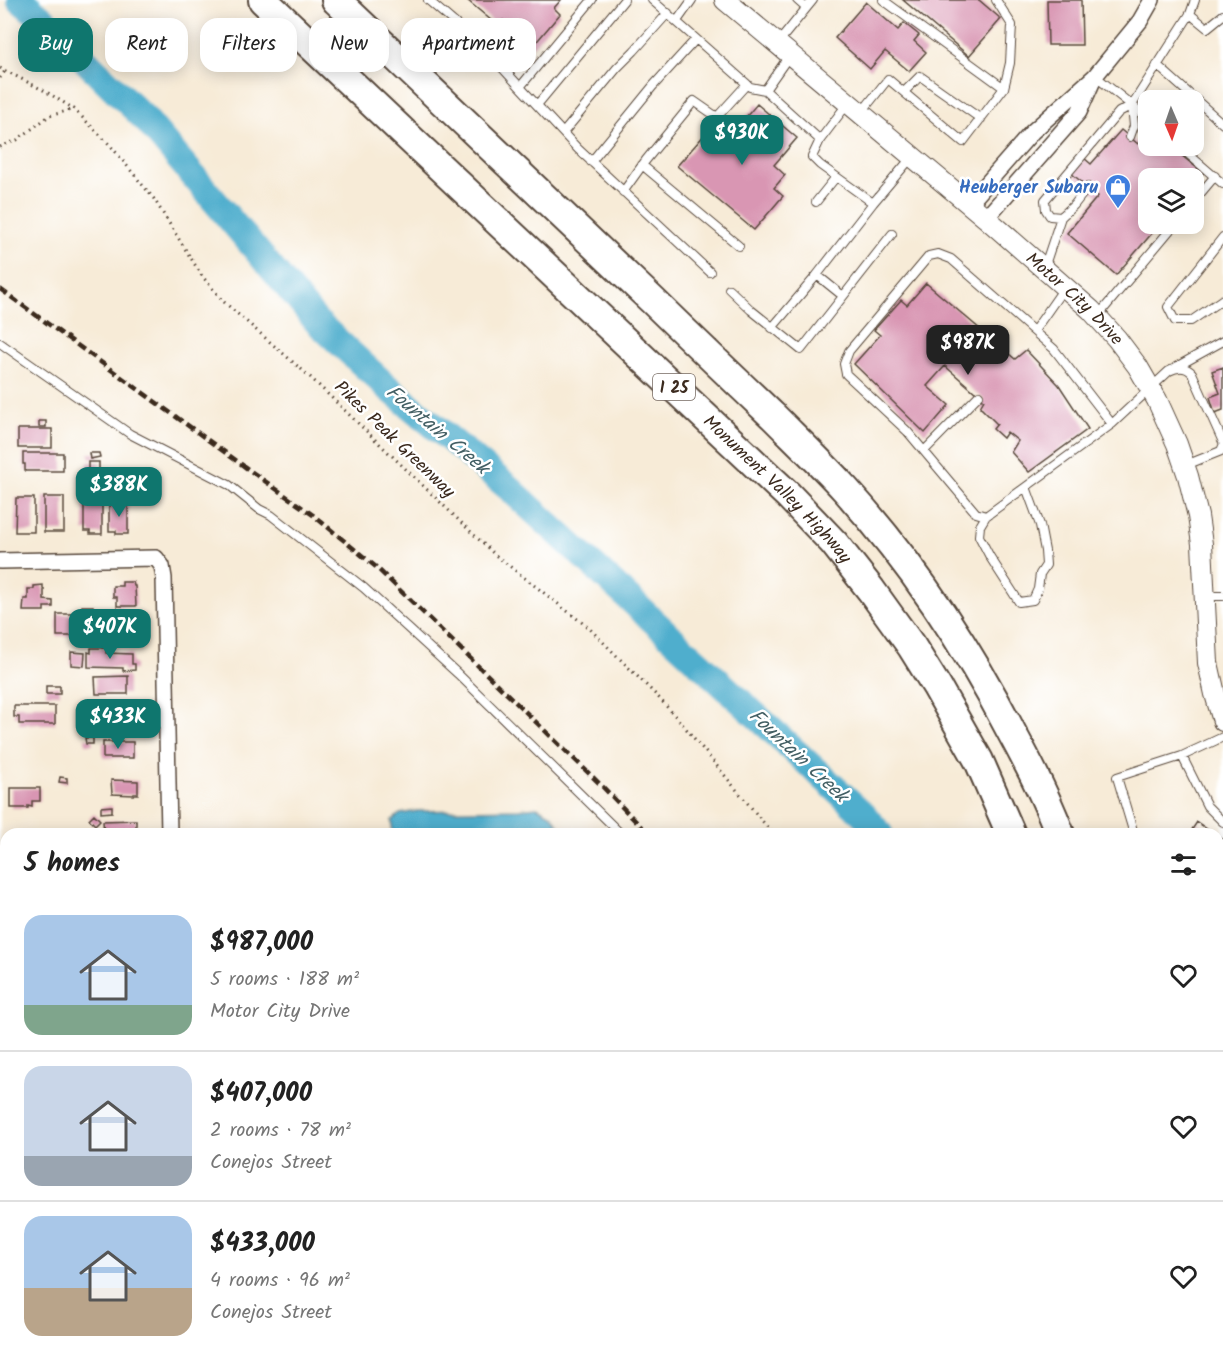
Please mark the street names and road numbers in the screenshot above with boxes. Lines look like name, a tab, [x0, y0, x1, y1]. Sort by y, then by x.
street label: Motor City Drive	[1018, 246, 1130, 352]
street label: Pikes Peak Greenway	[327, 374, 462, 506]
road number: I 25	[653, 374, 695, 400]
street label: Monument Valley Highway	[695, 409, 858, 571]

